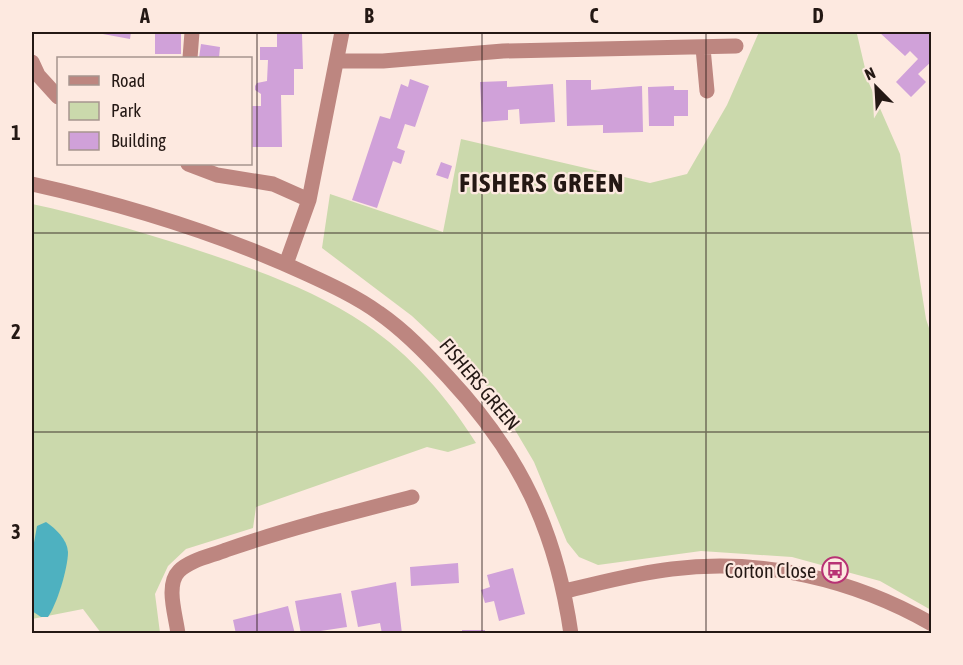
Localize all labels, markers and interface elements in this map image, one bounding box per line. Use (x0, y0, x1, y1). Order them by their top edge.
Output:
text: A (139, 4, 150, 27)
text: B (364, 4, 374, 27)
text: C (590, 4, 599, 27)
text: D (812, 4, 824, 27)
legend (57, 57, 252, 165)
north arrow (846, 57, 906, 117)
text: N (862, 63, 878, 83)
text: Road (111, 70, 145, 91)
text: Park (111, 100, 141, 121)
text: 1 (11, 121, 21, 144)
text: Building (111, 130, 166, 151)
district label: FISHERS GREEN (459, 168, 625, 198)
text: 2 (11, 320, 21, 343)
street label: FISHERS GREEN (435, 334, 525, 434)
text: 3 (11, 520, 21, 543)
bus stop icon: Corton Close (820, 555, 850, 585)
place label: Corton Close (725, 559, 816, 582)

